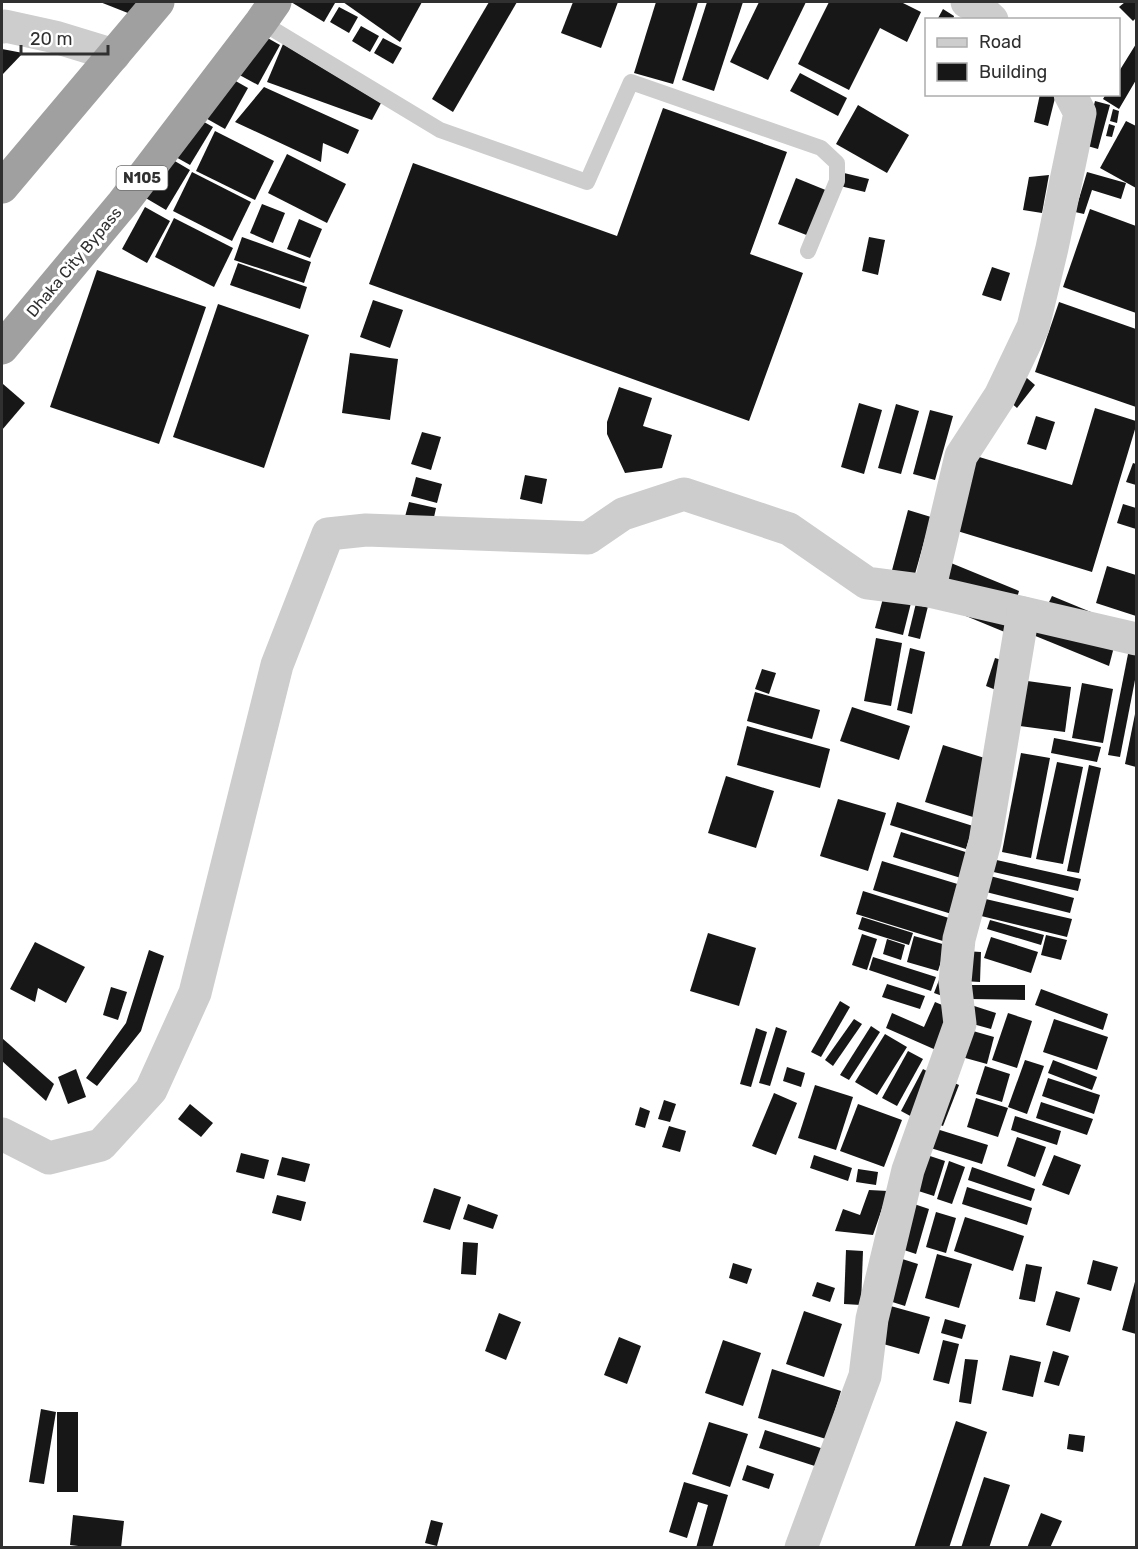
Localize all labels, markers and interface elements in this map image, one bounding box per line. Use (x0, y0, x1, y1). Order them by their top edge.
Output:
scale bar (21, 18, 108, 56)
legend (925, 18, 1120, 96)
text: 20 m (30, 28, 72, 50)
text: Road (979, 31, 1022, 53)
text: Building (979, 61, 1047, 83)
road number: N105 (116, 166, 168, 190)
street label: Dhaka City Bypass (22, 203, 126, 321)

